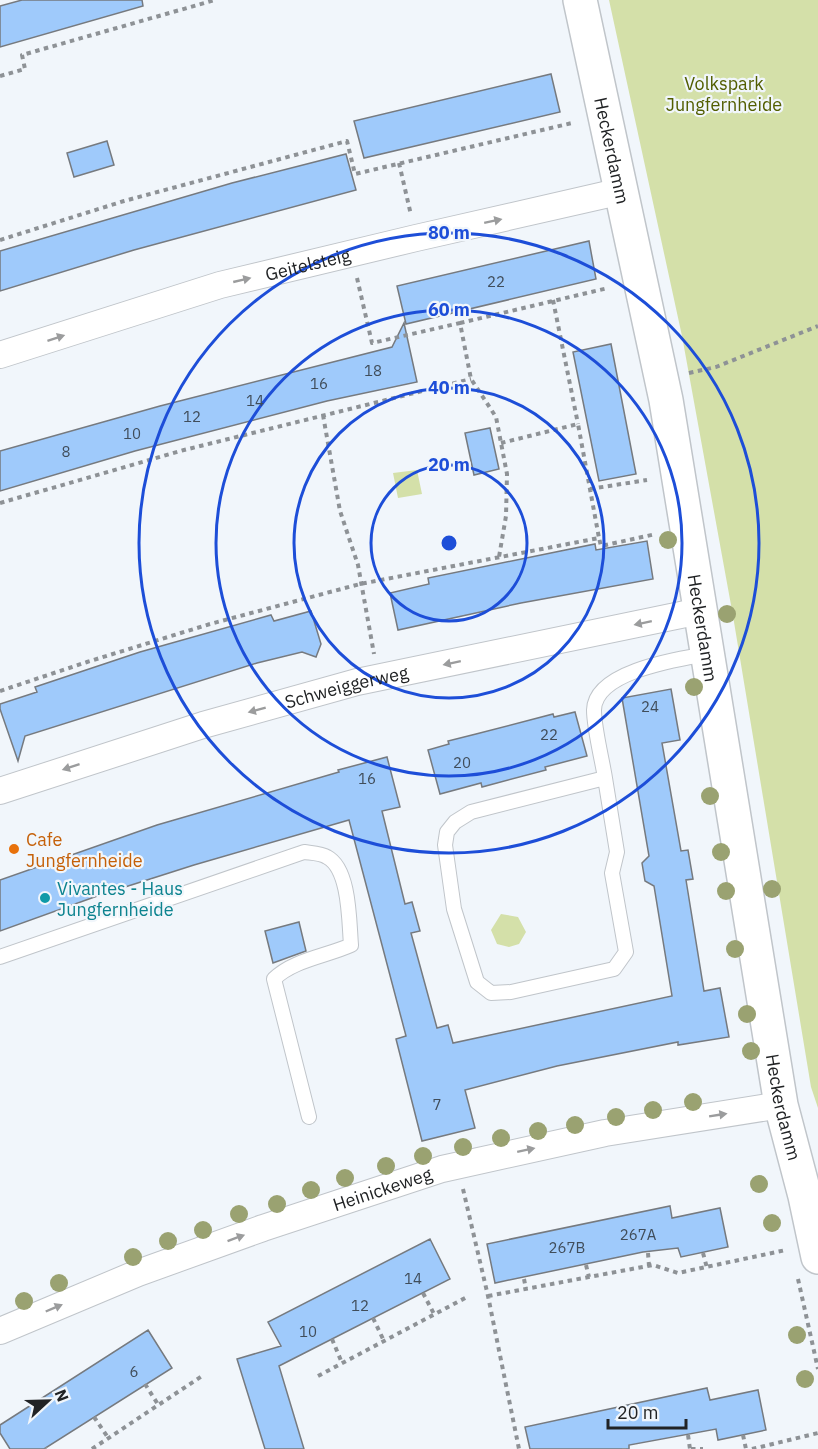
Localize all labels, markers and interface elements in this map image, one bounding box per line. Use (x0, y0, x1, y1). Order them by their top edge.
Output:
park label: Volkspark Jungfernheide (666, 72, 782, 116)
street label: Heckerdamm (590, 95, 635, 206)
one-way arrow (484, 216, 503, 225)
text: 80 m (428, 221, 470, 244)
street label: Geitelsteig (263, 243, 353, 285)
house number: 22 (487, 272, 505, 291)
one-way arrow (233, 275, 251, 285)
text: 60 m (428, 298, 470, 321)
one-way arrow (47, 332, 65, 342)
house number: 18 (364, 361, 382, 380)
house number: 16 (310, 374, 328, 393)
text: 40 m (428, 376, 470, 399)
house number: 14 (246, 391, 264, 410)
house number: 12 (183, 407, 201, 426)
house number: 10 (123, 424, 141, 443)
house number: 8 (61, 442, 71, 461)
text: 20 m (428, 453, 470, 476)
centre of rings (439, 533, 459, 553)
street label: Heckerdamm (683, 572, 723, 683)
one-way arrow (633, 619, 652, 628)
one-way arrow (443, 658, 461, 668)
street label: Schweiggerweg (282, 660, 411, 713)
house number: 24 (641, 697, 659, 716)
one-way arrow (248, 706, 266, 715)
house number: 22 (540, 725, 558, 744)
house number: 20 (453, 753, 471, 772)
one-way arrow (62, 763, 80, 772)
house number: 16 (358, 769, 376, 788)
place label: Cafe Jungfernheide (26, 828, 143, 872)
marker: Cafe Jungfernheide (7, 842, 21, 856)
place label: Vivantes - Haus Jungfernheide (57, 877, 183, 921)
marker: Vivantes - Haus Jungfernheide (38, 891, 52, 905)
street label: Heckerdamm (761, 1052, 807, 1163)
house number: 7 (432, 1095, 442, 1114)
one-way arrow (708, 1110, 727, 1119)
one-way arrow (517, 1145, 535, 1155)
street label: Heinickeweg (330, 1162, 435, 1216)
house number: 267A (620, 1225, 657, 1244)
one-way arrow (227, 1232, 245, 1242)
house number: 267B (549, 1238, 585, 1257)
house number: 14 (404, 1269, 422, 1288)
house number: 12 (351, 1296, 369, 1315)
one-way arrow (45, 1303, 63, 1312)
house number: 10 (299, 1322, 317, 1341)
house number: 6 (129, 1362, 139, 1381)
north arrow (18, 1371, 78, 1431)
text: N (50, 1386, 73, 1405)
scale bar (608, 1392, 686, 1430)
text: 20 m (617, 1401, 659, 1424)

